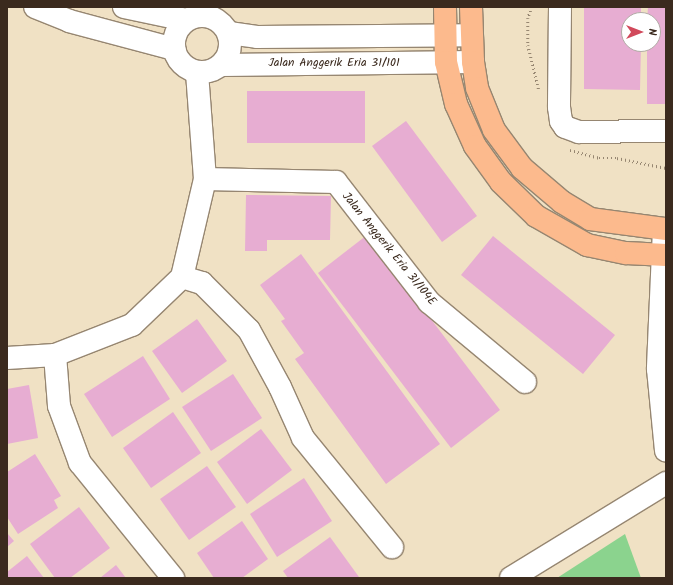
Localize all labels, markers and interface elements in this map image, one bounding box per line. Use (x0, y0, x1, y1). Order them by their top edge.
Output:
north arrow (621, 12, 661, 52)
text: N (643, 29, 661, 35)
street label: Jalan Anggerik Eria 31/101 (268, 56, 400, 70)
street label: Jalan Anggerik Eria 31/104E (339, 190, 439, 308)

